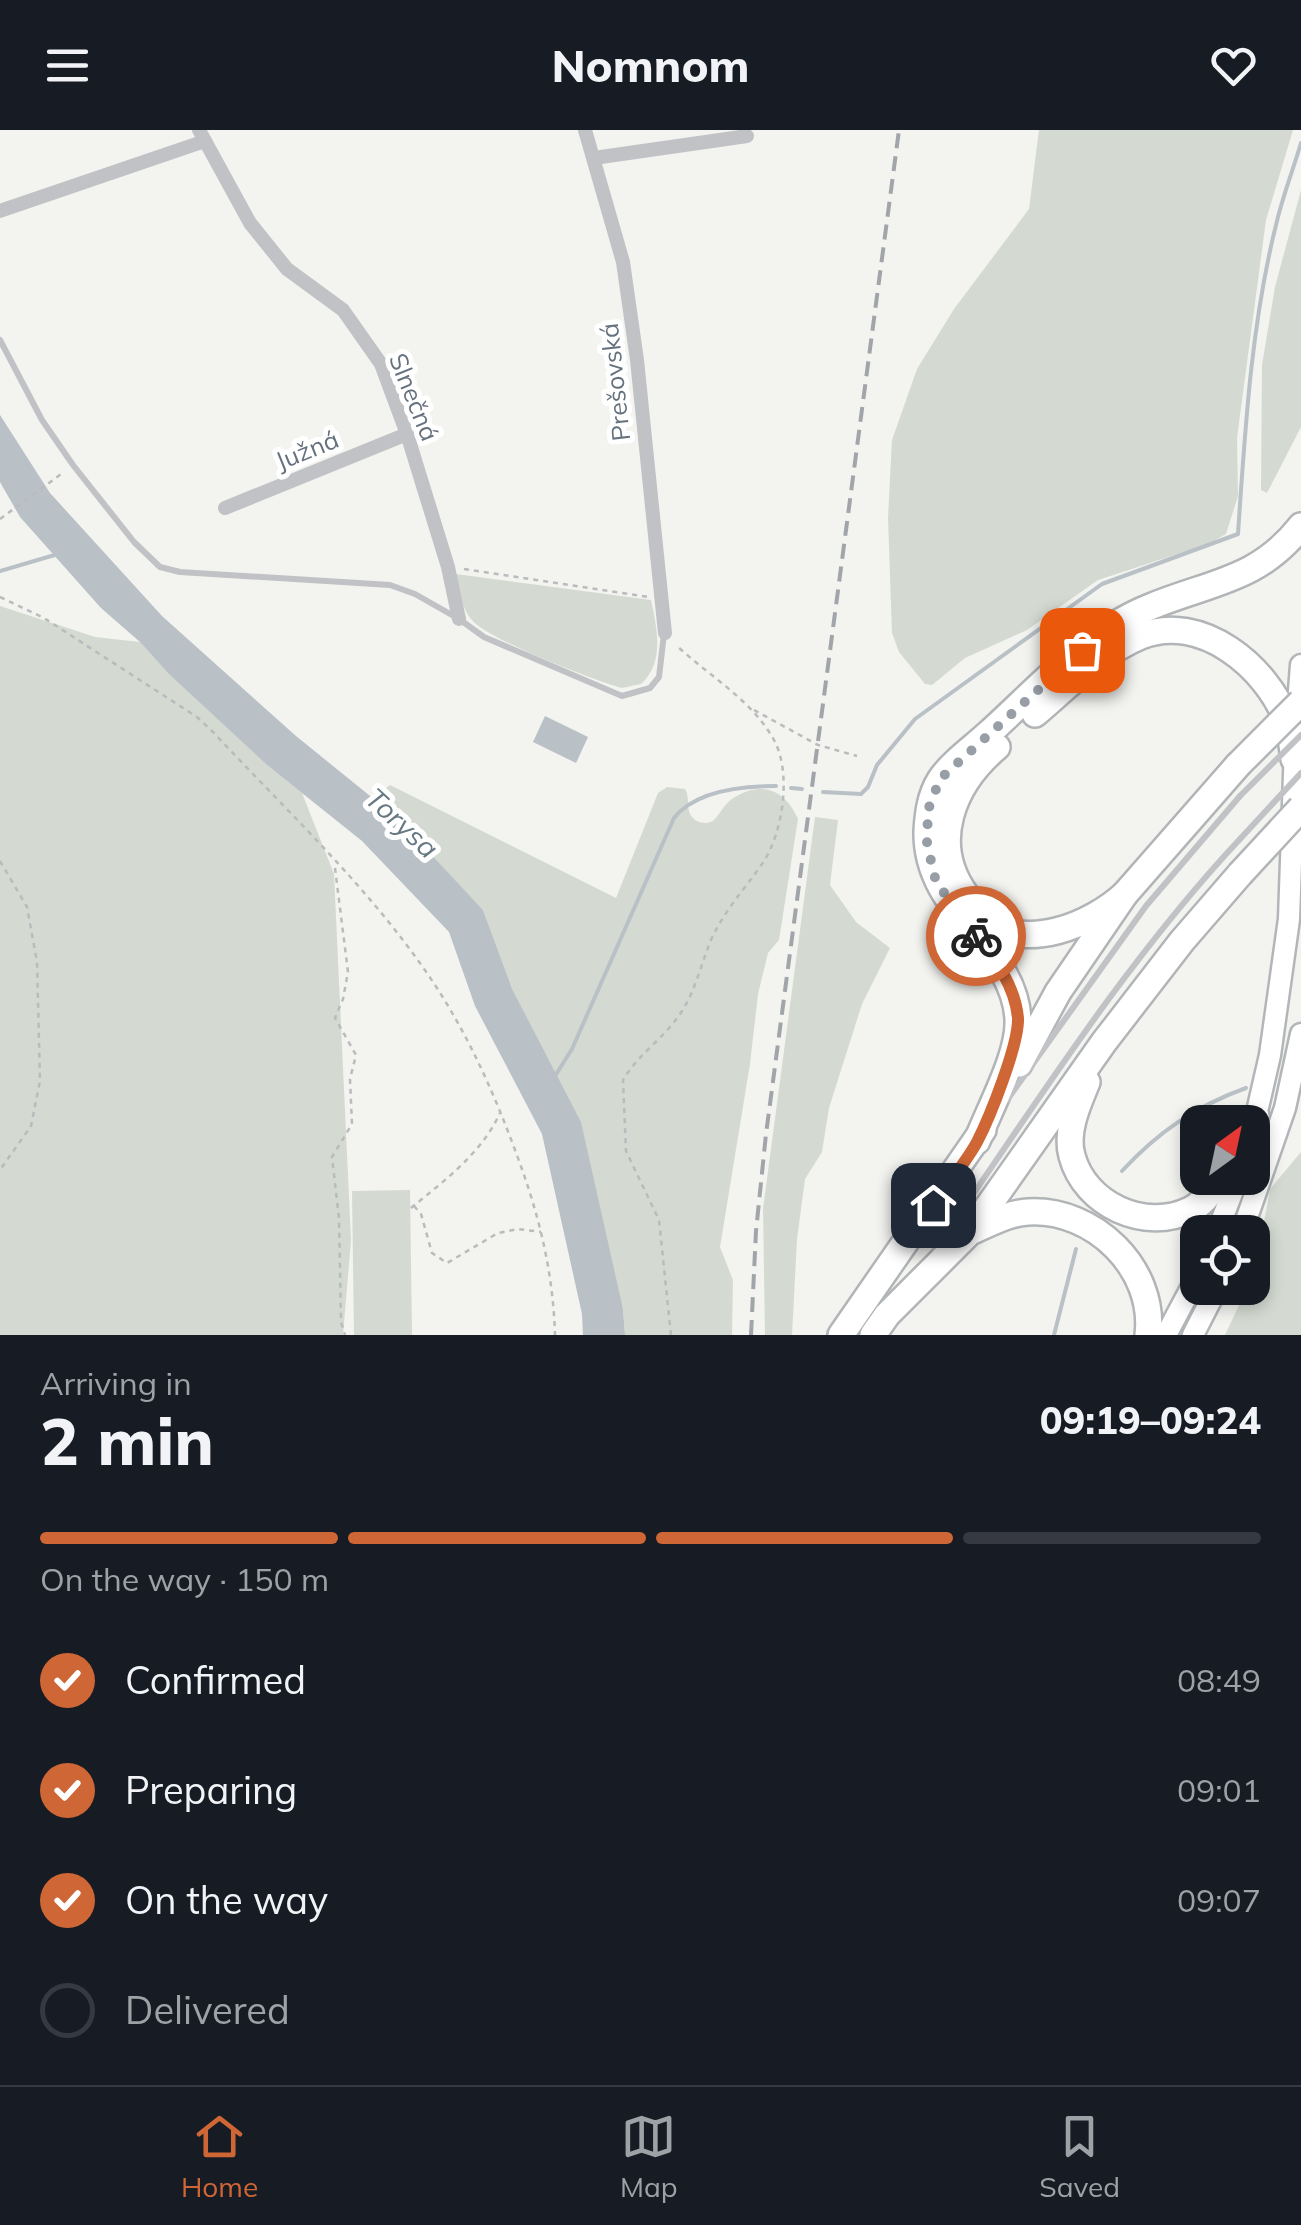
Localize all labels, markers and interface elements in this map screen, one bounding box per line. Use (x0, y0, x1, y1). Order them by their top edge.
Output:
text: Nomnom (551, 37, 750, 93)
icon: menu (40, 38, 95, 93)
icon: heart (1206, 38, 1261, 93)
street label: Prešovská (593, 322, 636, 443)
street label: Slnečná (383, 348, 446, 445)
street label: Južná (271, 423, 343, 476)
pin (1040, 608, 1125, 693)
icon: bag (1055, 623, 1110, 678)
water label: Torysa (359, 780, 446, 865)
courier (926, 886, 1026, 986)
icon: bike (949, 909, 1004, 964)
north arrow (1180, 1105, 1270, 1195)
map controls (1180, 1105, 1270, 1305)
pin (891, 1163, 976, 1248)
icon: home (906, 1178, 961, 1233)
button: locate (1180, 1215, 1270, 1305)
text: Arriving in (40, 1363, 192, 1403)
text: 09:19–09:24 (1040, 1396, 1261, 1444)
text: 2 min (40, 1400, 214, 1481)
text: On the way · 150 m (40, 1559, 329, 1599)
icon: check (40, 1653, 95, 1708)
text: Confirmed (125, 1656, 306, 1704)
text: 08:49 (1177, 1660, 1261, 1700)
icon: check (40, 1763, 95, 1818)
text: Preparing (125, 1766, 297, 1814)
text: 09:01 (1177, 1770, 1261, 1810)
icon: check (40, 1873, 95, 1928)
text: On the way (125, 1876, 328, 1924)
text: 09:07 (1177, 1880, 1261, 1920)
text: Delivered (125, 1986, 290, 2034)
tab: Home (181, 2109, 258, 2204)
tab: Map (620, 2109, 678, 2204)
tab: Saved (1039, 2109, 1120, 2204)

